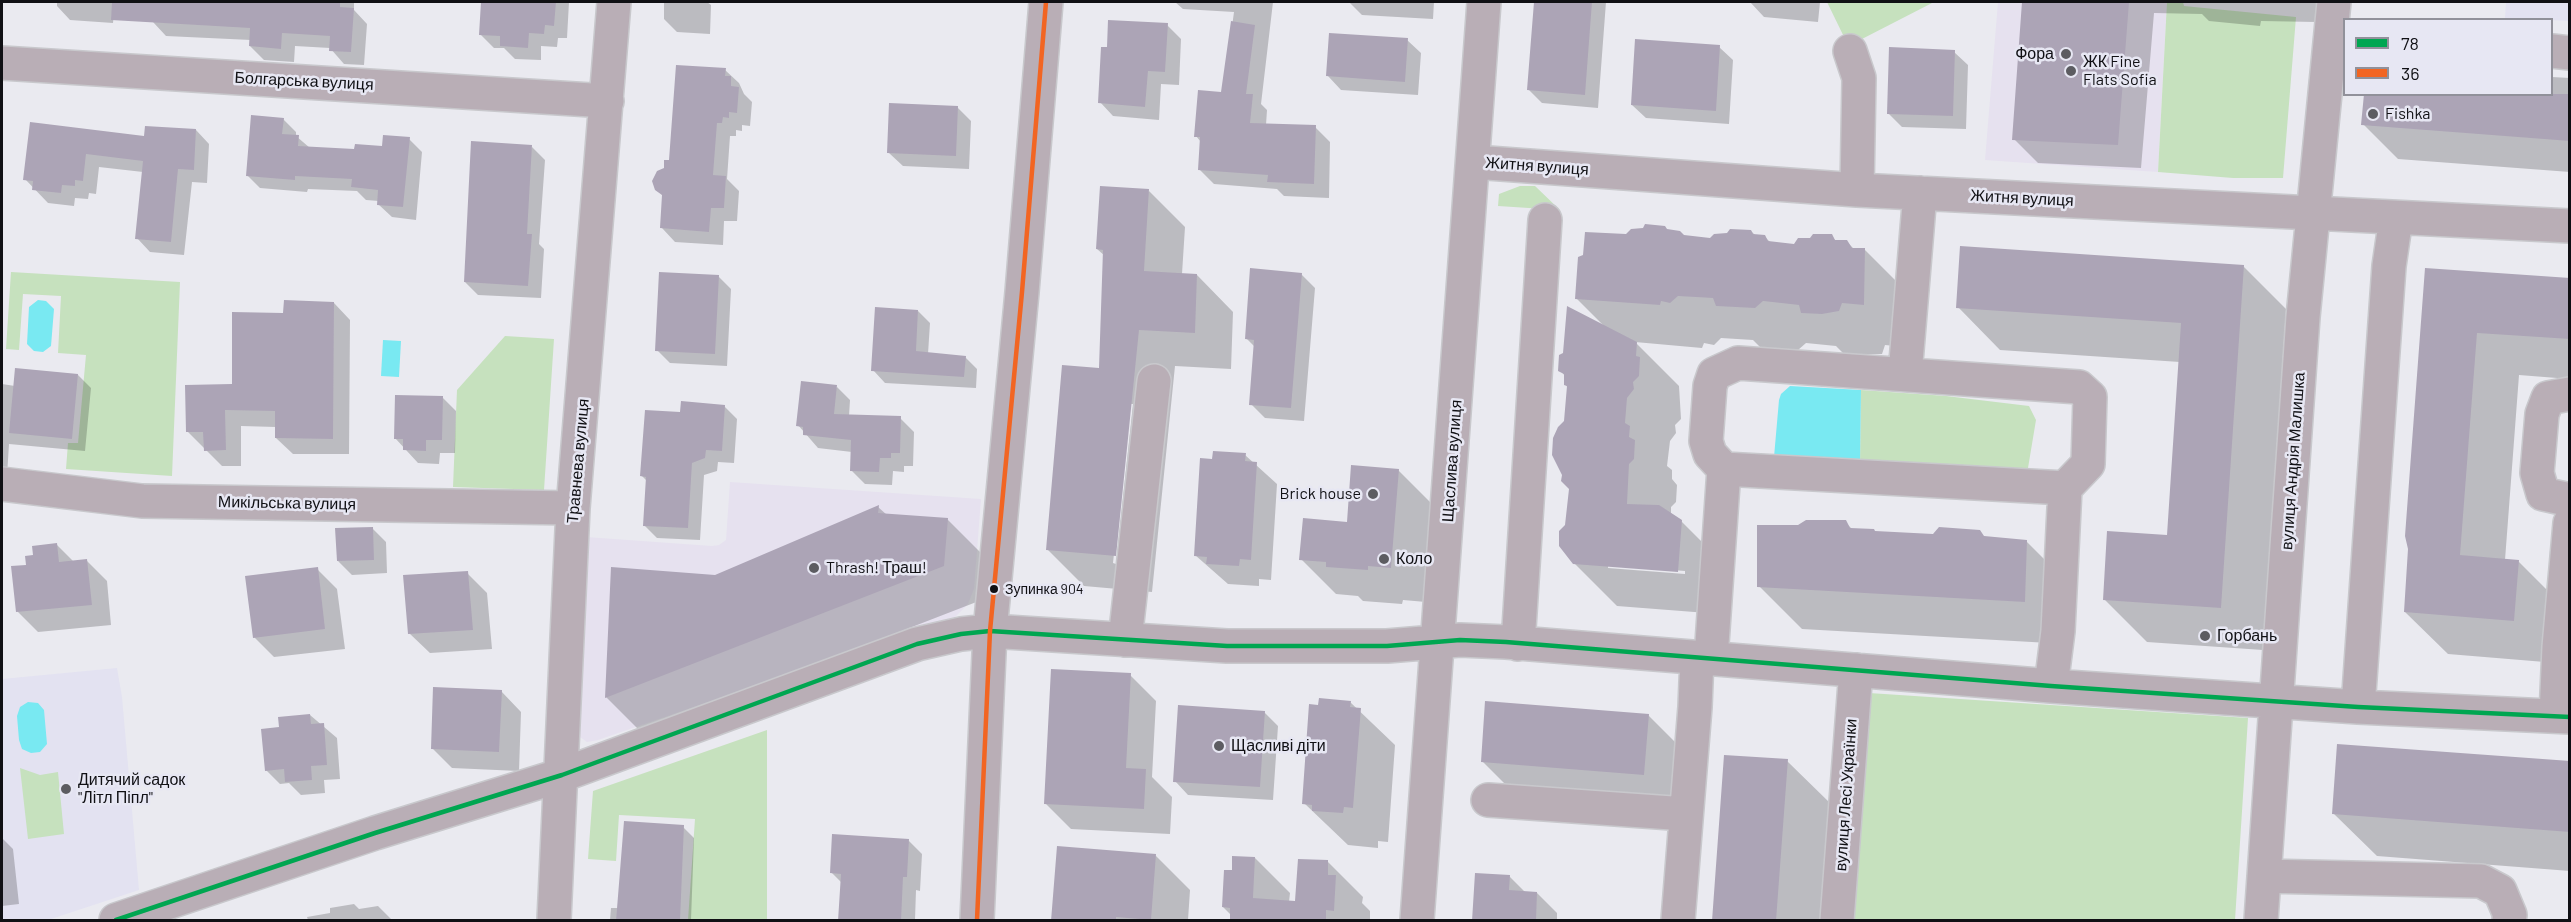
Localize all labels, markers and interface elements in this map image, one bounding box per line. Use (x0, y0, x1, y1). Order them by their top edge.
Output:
legend (2343, 18, 2553, 96)
text: 78 (2401, 32, 2419, 54)
place label: Фора (2015, 44, 2054, 64)
marker: Фора (2059, 47, 2073, 61)
place label: ЖК Fine Flats Sofia (2083, 52, 2157, 90)
text: 36 (2401, 62, 2420, 84)
marker: ЖК Fine Flats Sofia (2064, 64, 2078, 78)
street label: Болгарська вулиця (234, 68, 374, 94)
place label: Fishka (2385, 104, 2431, 124)
marker: Fishka (2366, 107, 2380, 121)
street label: Житня вулиця (1485, 153, 1589, 179)
street label: Житня вулиця (1970, 186, 2074, 210)
street label: вулиця Андрія Малишка (2277, 372, 2309, 550)
street label: Травнева вулиця (563, 398, 593, 524)
street label: Щаслива вулиця (1438, 399, 1466, 523)
place label: Brick house (1279, 484, 1361, 504)
marker: Brick house (1366, 487, 1380, 501)
street label: Микільська вулиця (218, 492, 356, 514)
place label: Коло (1396, 549, 1432, 569)
marker: Коло (1377, 552, 1391, 566)
place label: Thrash! Траш! (826, 558, 927, 578)
marker: Thrash! Траш! (807, 561, 821, 575)
place label: Зупинка 904 (1005, 581, 1084, 597)
marker: Зупинка 904 (988, 583, 1000, 595)
place label: Горбань (2217, 626, 2277, 646)
marker: Горбань (2198, 629, 2212, 643)
street label: вулиця Лесі Українки (1831, 718, 1861, 872)
place label: Щасливі діти (1231, 736, 1326, 756)
marker: Щасливі діти (1212, 739, 1226, 753)
place label: Дитячий садок "Літл Піпл" (78, 770, 185, 808)
marker: Дитячий садок "Літл Піпл" (59, 782, 73, 796)

